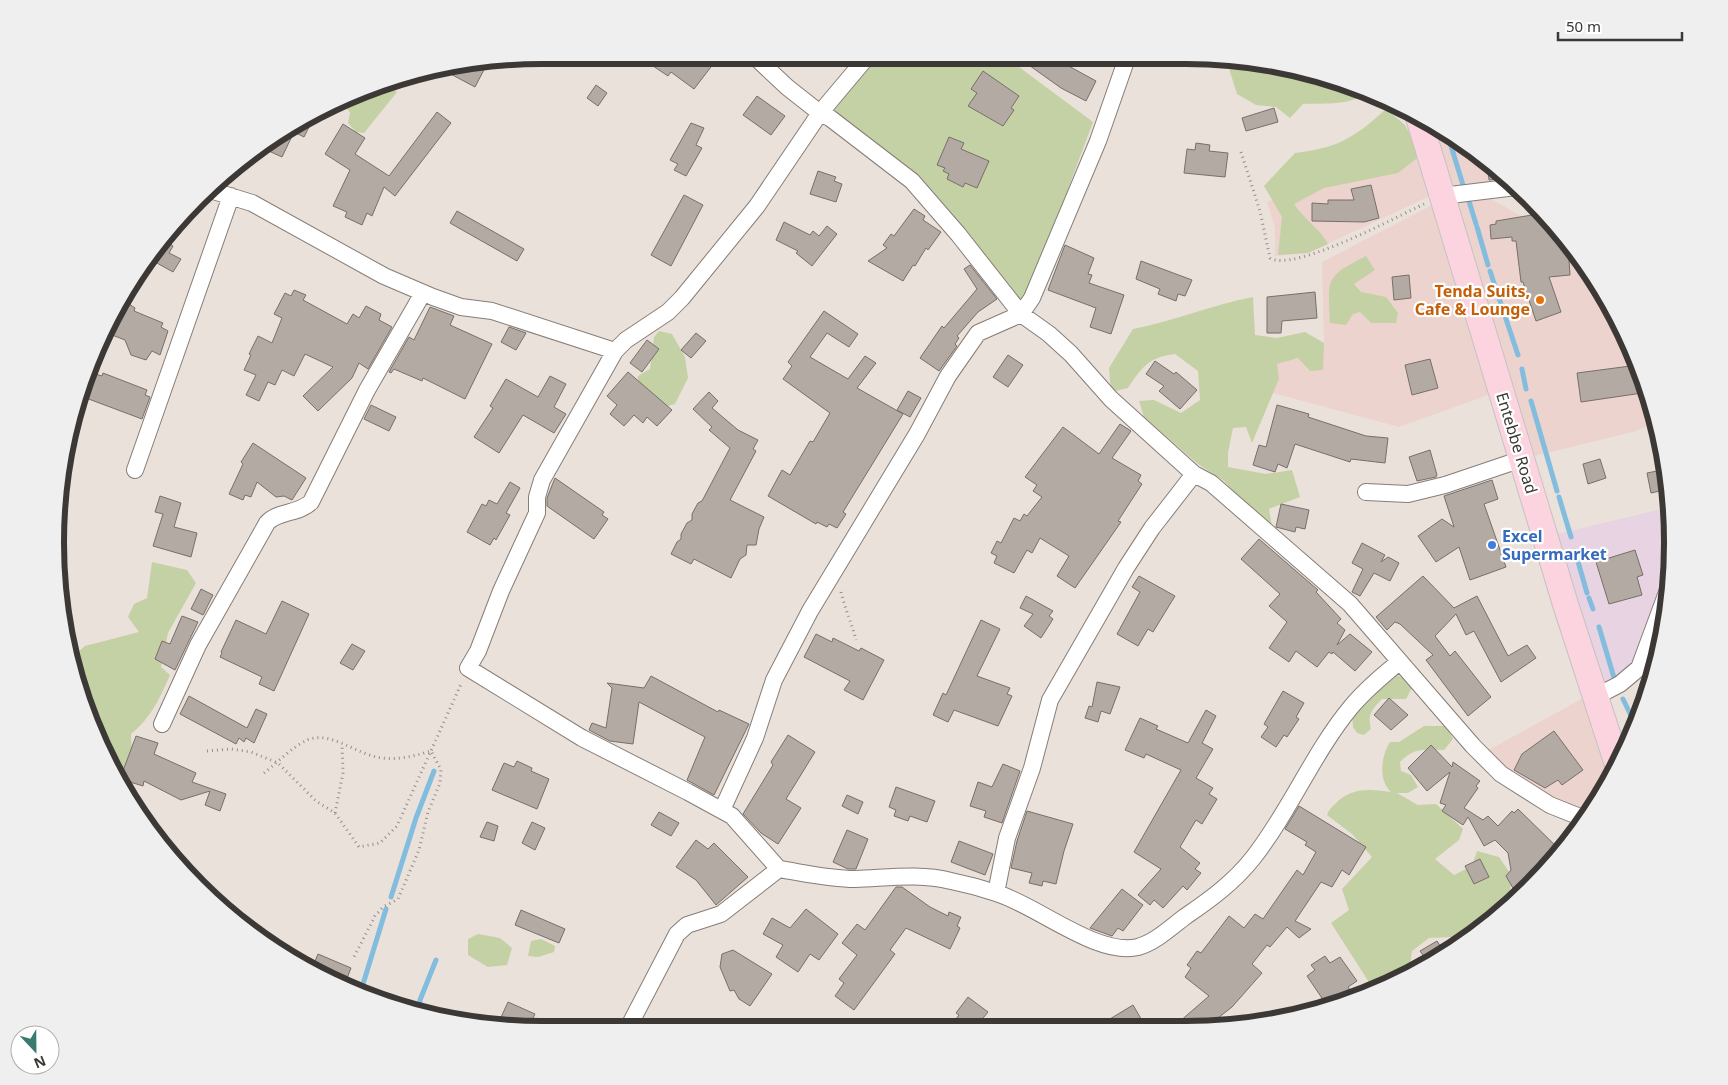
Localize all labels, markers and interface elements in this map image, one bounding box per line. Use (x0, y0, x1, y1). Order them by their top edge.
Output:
scale bar (1558, 10, 1682, 42)
text: 50 m (1566, 16, 1601, 36)
place label: Tenda Suits, Cafe & Lounge (1415, 280, 1530, 320)
marker: Tenda Suits, Cafe & Lounge (1534, 294, 1546, 306)
street label: Entebbe Road (1491, 390, 1543, 496)
place label: Excel Supermarket (1502, 525, 1607, 565)
marker: Excel Supermarket (1486, 539, 1498, 551)
north arrow (10, 1025, 60, 1075)
text: N (31, 1052, 49, 1073)

